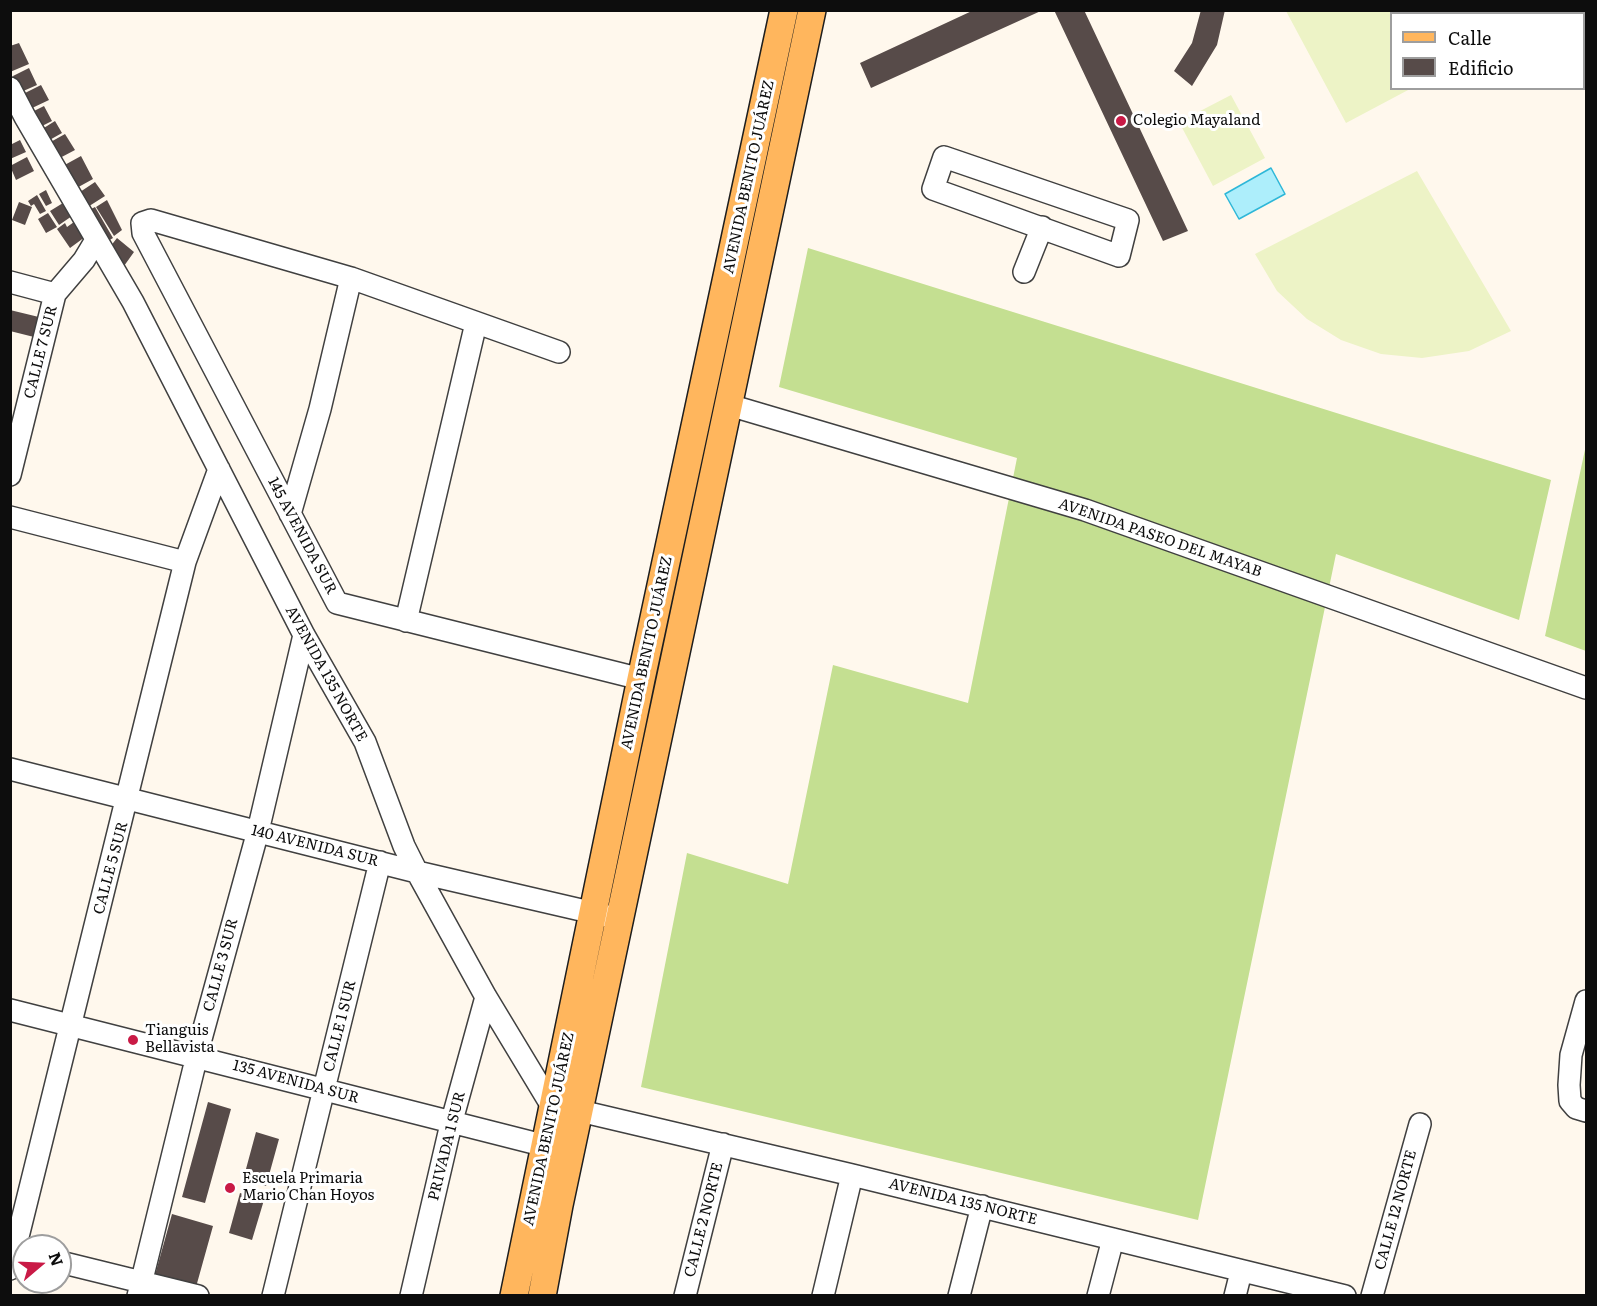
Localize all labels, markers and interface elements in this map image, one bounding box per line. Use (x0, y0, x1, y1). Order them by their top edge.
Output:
legend (1390, 12, 1585, 90)
text: Calle (1448, 24, 1491, 51)
text: Edificio (1448, 54, 1514, 81)
street label: AVENIDA BENITO JUÁREZ (720, 79, 778, 275)
place label: Colegio Mayaland (1133, 112, 1260, 130)
marker: Colegio Mayaland (1114, 114, 1128, 128)
street label: CALLE 7 SUR (21, 304, 61, 400)
street label: 145 AVENIDA SUR (264, 474, 340, 598)
street label: AVENIDA PASEO DEL MAYAB (1056, 495, 1264, 581)
street label: AVENIDA BENITO JUÁREZ (618, 555, 676, 751)
street label: AVENIDA 135 NORTE (281, 603, 371, 745)
street label: CALLE 5 SUR (90, 820, 132, 916)
street label: 140 AVENIDA SUR (249, 821, 381, 871)
street label: CALLE 3 SUR (200, 916, 242, 1014)
street label: CALLE 1 SUR (320, 978, 360, 1074)
place label: Tianguis Bellavista (145, 1022, 214, 1057)
street label: AVENIDA BENITO JUÁREZ (520, 1031, 578, 1227)
marker: Tianguis Bellavista (126, 1033, 140, 1047)
street label: 135 AVENIDA SUR (231, 1056, 361, 1108)
street label: PRIVADA 1 SUR (425, 1089, 469, 1203)
street label: CALLE 12 NORTE (1371, 1148, 1421, 1272)
street label: CALLE 2 NORTE (681, 1161, 727, 1279)
place label: Escuela Primaria Mario Chan Hoyos (242, 1170, 374, 1205)
street label: AVENIDA 135 NORTE (887, 1175, 1039, 1229)
marker: Escuela Primaria Mario Chan Hoyos (223, 1181, 237, 1195)
north arrow (12, 1234, 72, 1294)
text: N (44, 1249, 71, 1269)

